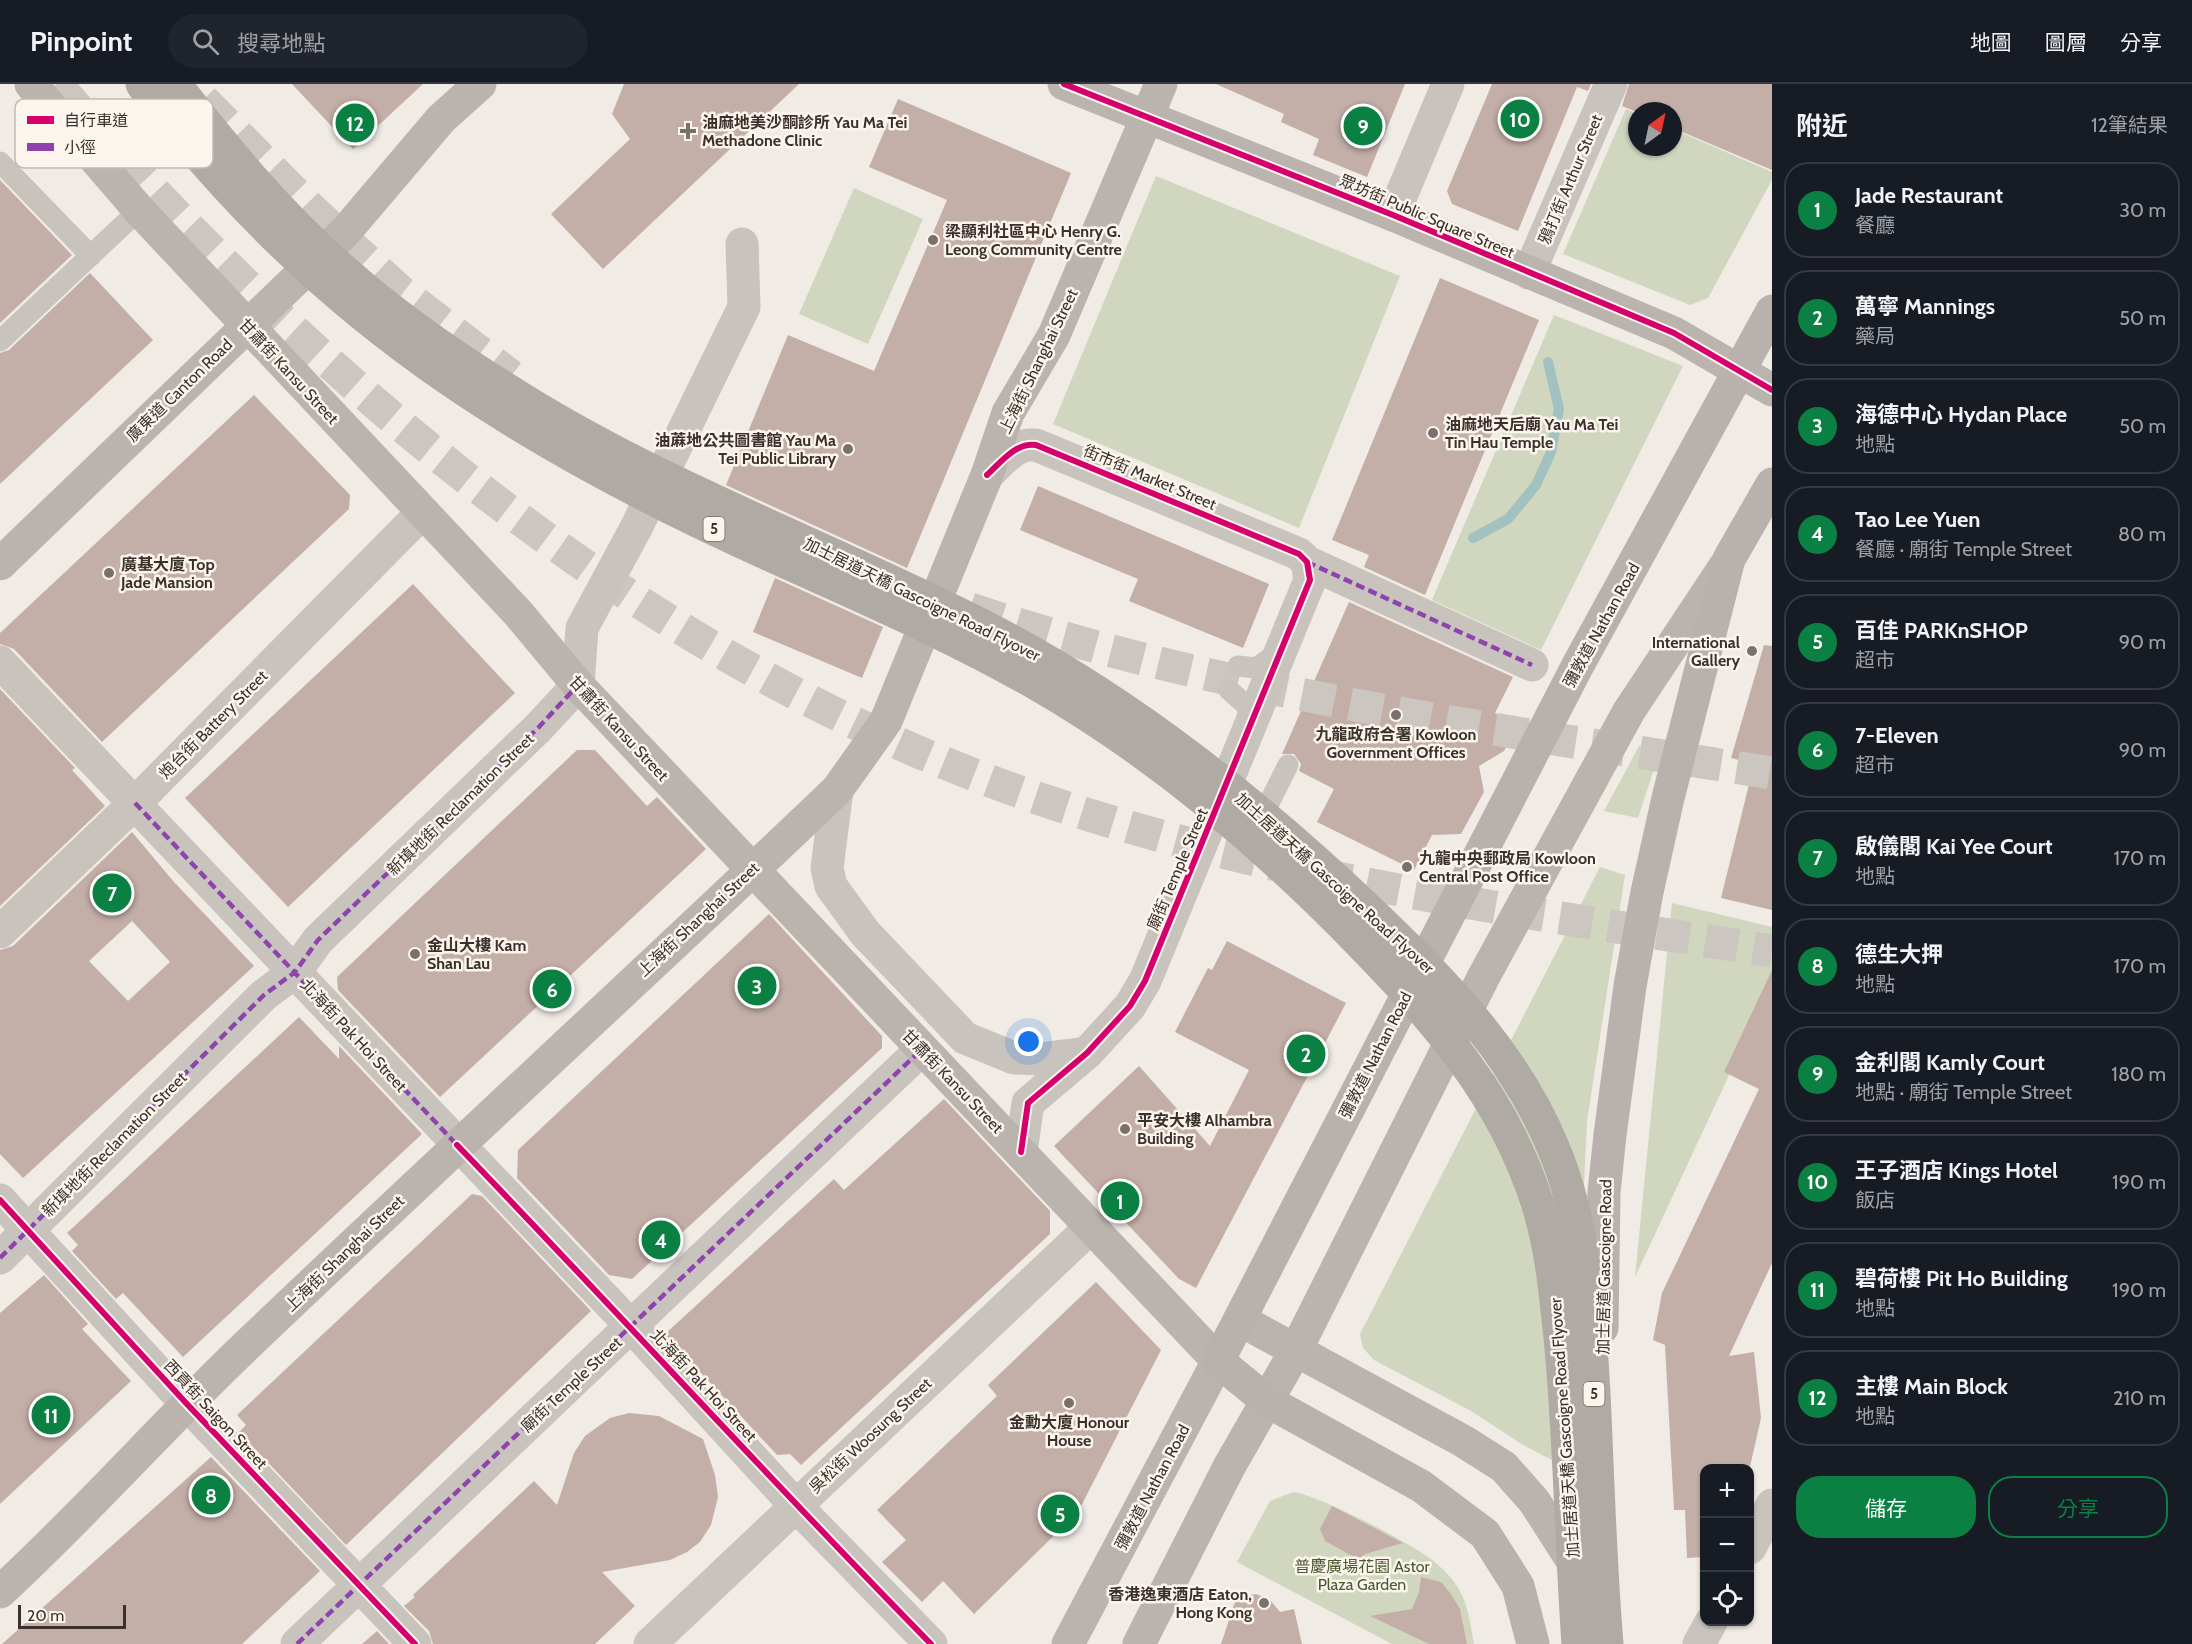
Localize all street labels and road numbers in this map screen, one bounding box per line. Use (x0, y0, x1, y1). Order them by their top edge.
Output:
street label: 鴉打街 Arthur Street (1535, 111, 1607, 247)
street label: 眾坊街 Public Square Street (1337, 171, 1518, 262)
street label: 上海街 Shanghai Street (995, 285, 1082, 437)
street label: 甘肅街 Kansu Street (235, 315, 343, 428)
street label: 廣東道 Canton Road (123, 335, 236, 446)
street label: 街市街 Market Street (1081, 441, 1220, 514)
road number: 5 (704, 517, 724, 541)
street label: 加士居道天橋 Gascoigne Road Flyover (801, 534, 1044, 666)
street label: 彌敦道 Nathan Road (1559, 560, 1643, 691)
street label: 炮台街 Battery Street (155, 666, 272, 782)
street label: 甘肅街 Kansu Street (565, 672, 673, 785)
street label: 新填地街 Reclamation Street (383, 729, 538, 879)
street label: 加士居道天橋 Gascoigne Road Flyover (1231, 789, 1439, 978)
street label: 廟街 Temple Street (1143, 805, 1212, 933)
street label: 上海街 Shanghai Street (634, 858, 763, 980)
street label: 北海街 Pak Hoi Street (297, 975, 411, 1096)
street label: 彌敦道 Nathan Road (1335, 989, 1416, 1122)
street label: 甘肅街 Kansu Street (898, 1025, 1007, 1138)
street label: 新填地街 Reclamation Street (38, 1068, 191, 1221)
street label: 加士居道 Gascoigne Road (1593, 1179, 1616, 1355)
street label: 上海街 Shanghai Street (281, 1191, 408, 1315)
street label: 加士居道天橋 Gascoigne Road Flyover (1546, 1296, 1583, 1559)
street label: 北海街 Pak Hoi Street (647, 1325, 761, 1446)
street label: 廟街 Temple Street (517, 1332, 626, 1436)
street label: 西貢街 Saigon Street (160, 1356, 272, 1473)
street label: 吳松街 Woosung Street (805, 1373, 936, 1497)
road number: 5 (1584, 1382, 1604, 1406)
street label: 彌敦道 Nathan Road (1111, 1421, 1194, 1553)

